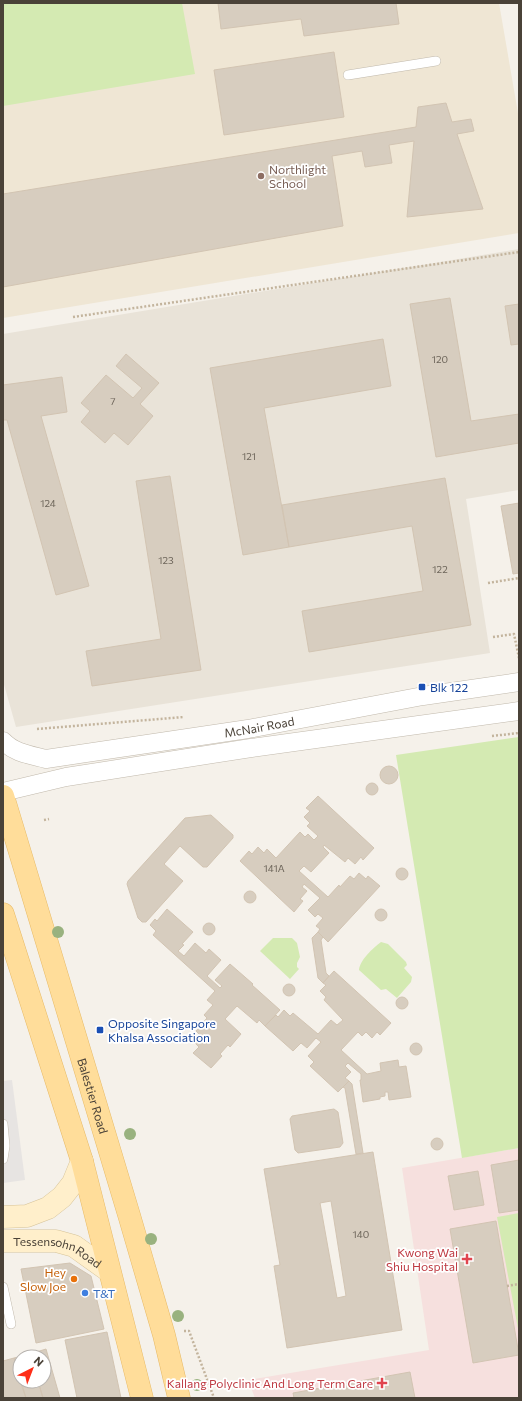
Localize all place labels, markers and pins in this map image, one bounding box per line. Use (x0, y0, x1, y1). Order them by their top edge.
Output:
place label: Northlight School (269, 162, 326, 190)
marker: Northlight School (256, 171, 266, 181)
place label: Blk 122 (430, 680, 468, 694)
marker: Blk 122 (417, 682, 427, 692)
place label: Opposite Singapore Khalsa Association (108, 1016, 216, 1044)
marker: Opposite Singapore Khalsa Association (95, 1025, 105, 1035)
place label: Kwong Wai Shiu Hospital (386, 1245, 458, 1273)
marker: Kwong Wai Shiu Hospital (461, 1253, 473, 1265)
place label: Hey Slow Joe (20, 1265, 66, 1294)
marker: Hey Slow Joe (69, 1274, 79, 1284)
place label: T&T (93, 1286, 116, 1300)
marker: T&T (80, 1288, 90, 1298)
place label: Kallang Polyclinic And Long Term Care (167, 1376, 373, 1390)
marker: Kallang Polyclinic And Long Term Care (376, 1377, 388, 1389)

